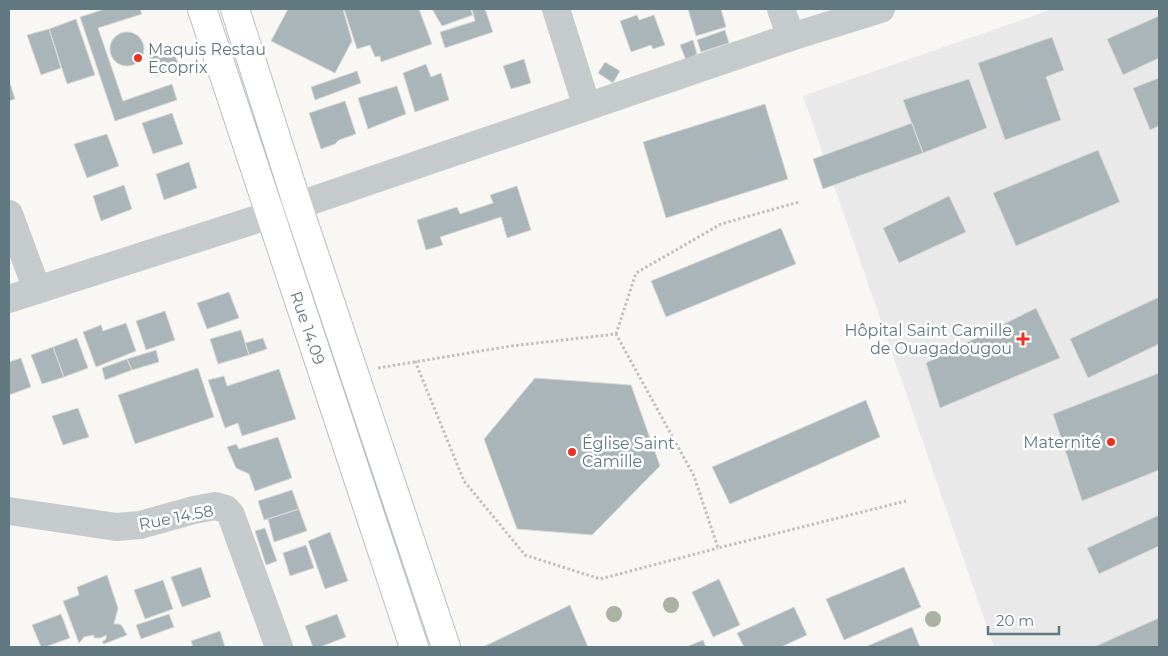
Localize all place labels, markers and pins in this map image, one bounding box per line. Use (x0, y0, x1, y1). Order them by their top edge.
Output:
place label: Maquis Restau Ecoprix (148, 40, 266, 77)
marker: Maquis Restau Ecoprix (132, 52, 144, 64)
place label: Hôpital Saint Camille de Ouagadougou (845, 321, 1012, 358)
marker: Hôpital Saint Camille de Ouagadougou (1016, 332, 1030, 346)
place label: Maternité (1023, 433, 1101, 452)
place label: Église Saint Camille (582, 434, 675, 471)
marker: Maternité (1105, 436, 1117, 448)
marker: Église Saint Camille (566, 446, 578, 458)

